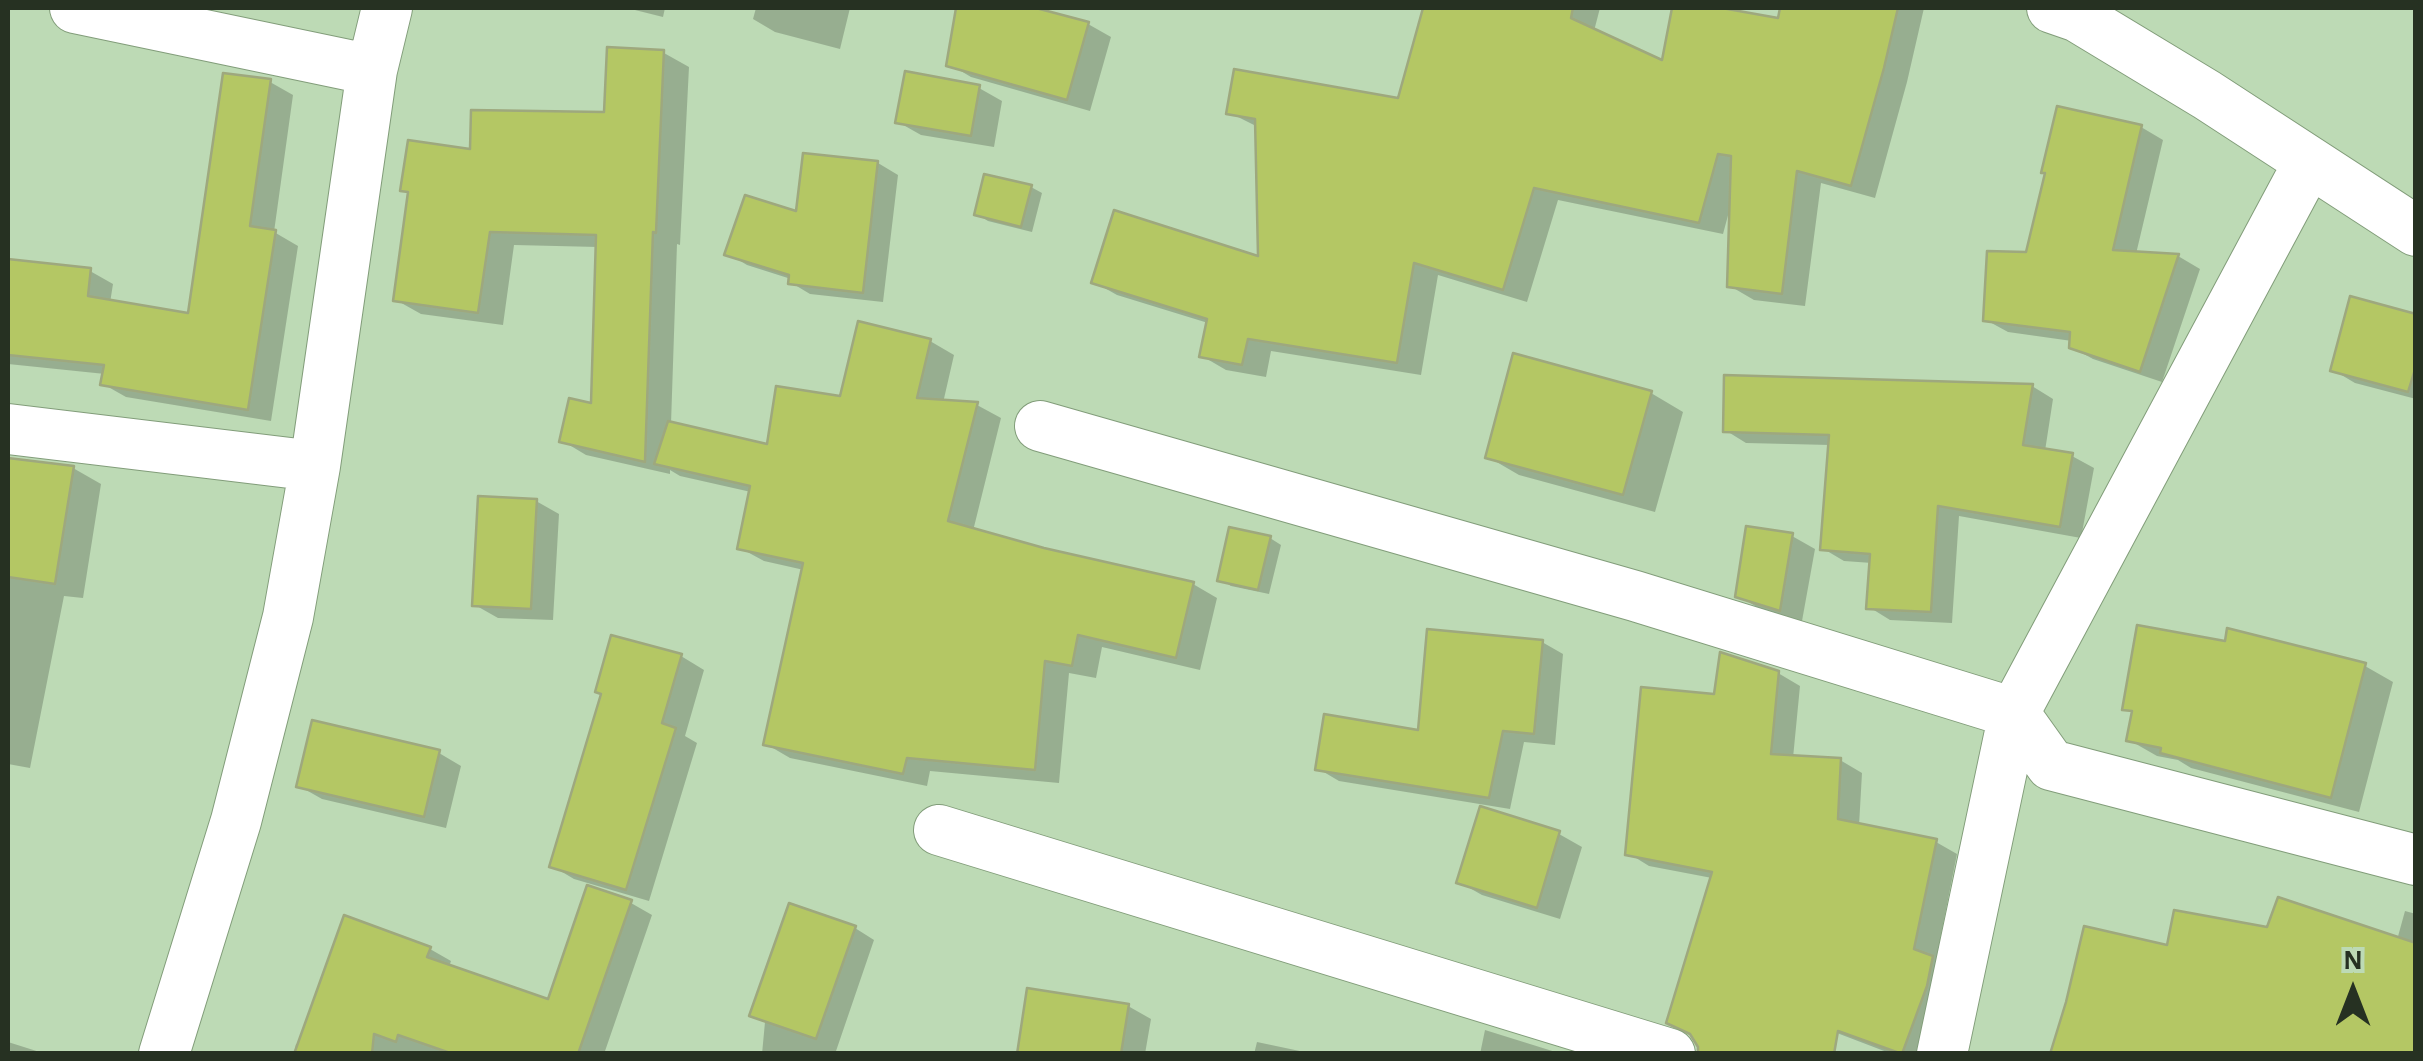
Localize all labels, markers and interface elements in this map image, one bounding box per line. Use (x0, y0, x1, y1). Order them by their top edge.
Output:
north arrow (2303, 941, 2403, 1041)
text: N (2343, 947, 2363, 975)

